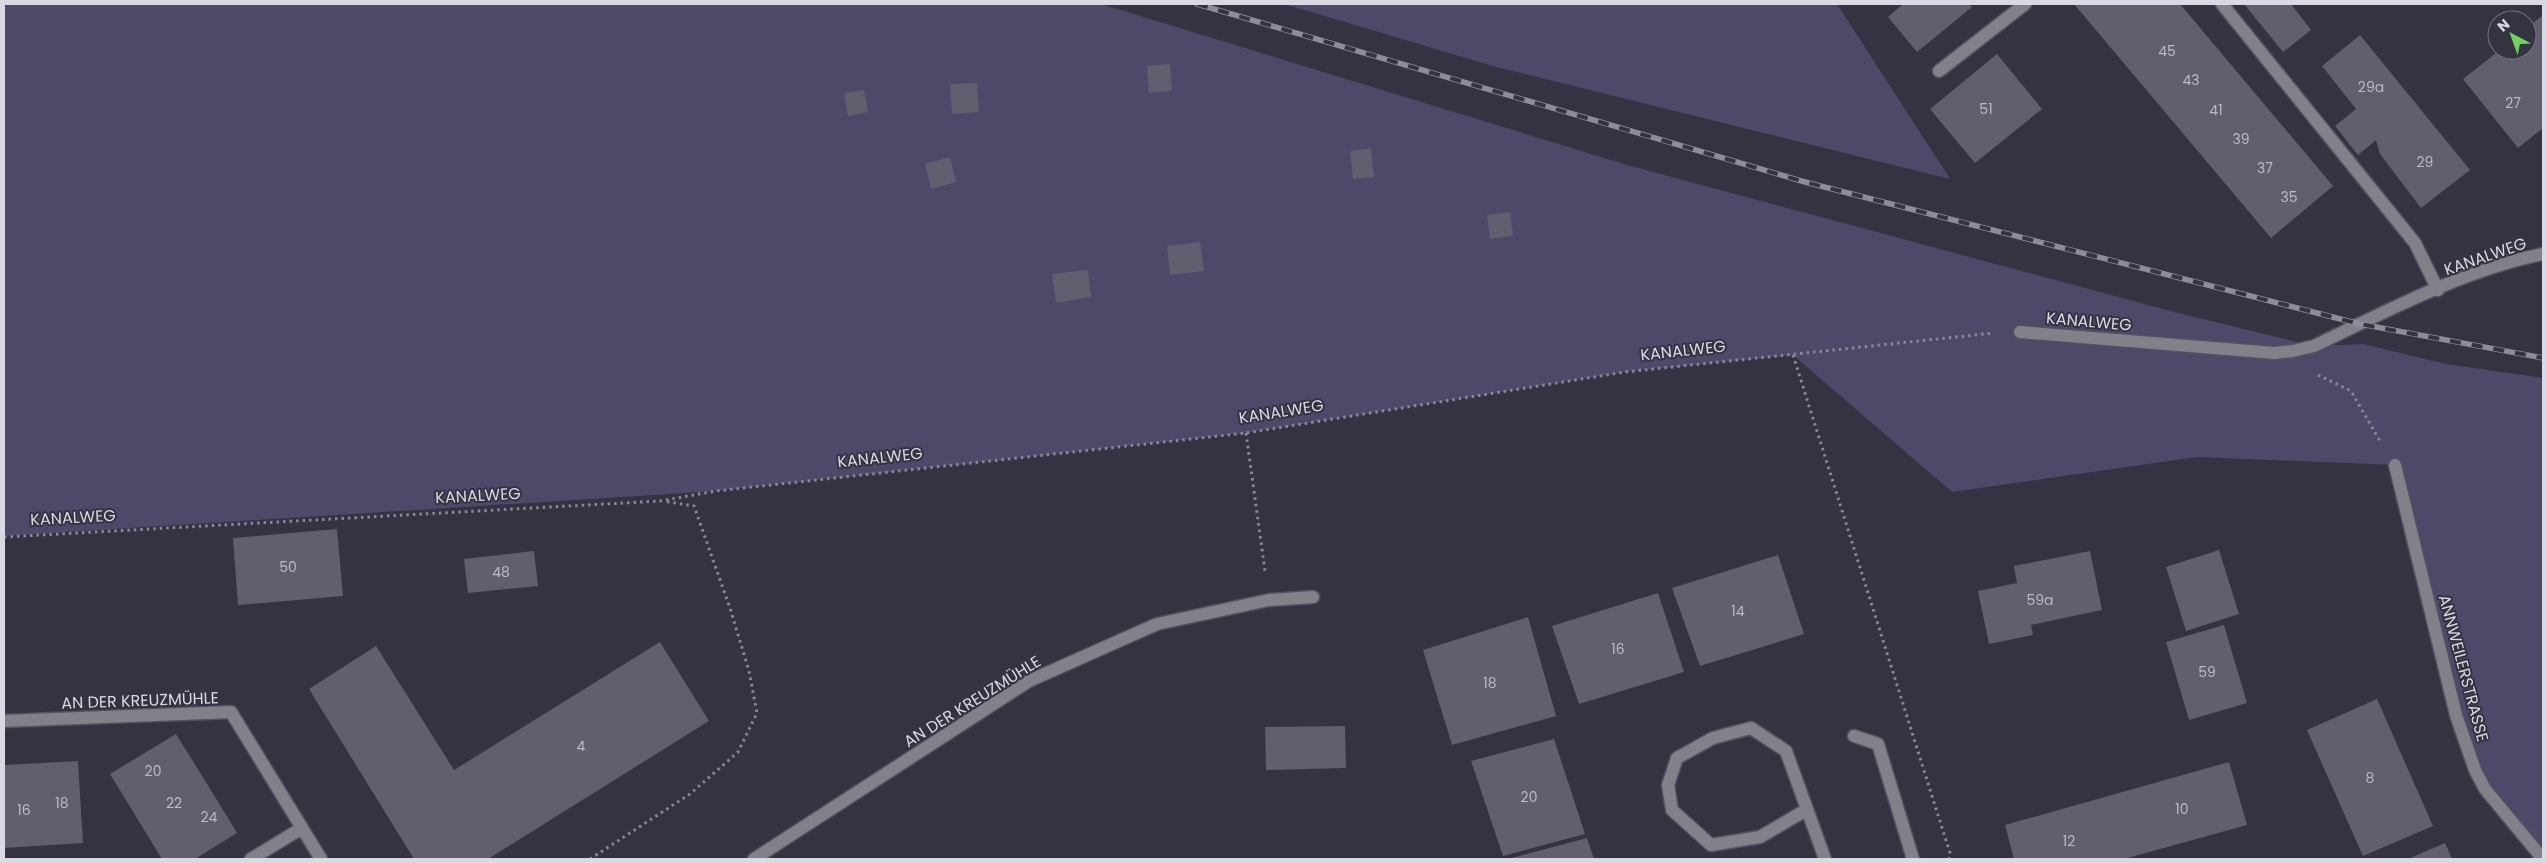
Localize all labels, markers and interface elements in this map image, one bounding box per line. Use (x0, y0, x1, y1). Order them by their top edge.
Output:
north arrow (2487, 10, 2537, 60)
text: N (2493, 14, 2514, 36)
house number: 45 (2158, 41, 2176, 61)
house number: 43 (2182, 70, 2200, 90)
house number: 29a (2358, 77, 2384, 97)
house number: 27 (2505, 93, 2521, 113)
house number: 51 (1979, 99, 1993, 119)
house number: 41 (2209, 100, 2223, 120)
house number: 39 (2232, 129, 2250, 149)
house number: 29 (2417, 152, 2433, 172)
house number: 37 (2257, 158, 2273, 178)
house number: 35 (2280, 187, 2298, 207)
street label: KANALWEG (2441, 232, 2529, 281)
street label: KANALWEG (2045, 306, 2133, 337)
street label: KANALWEG (1639, 335, 1727, 366)
street label: KANALWEG (1237, 393, 1325, 430)
street label: KANALWEG (836, 442, 924, 473)
street label: KANALWEG (435, 482, 521, 509)
street label: KANALWEG (30, 504, 116, 531)
house number: 50 (279, 557, 297, 577)
house number: 48 (492, 562, 510, 582)
house number: 59a (2026, 590, 2054, 610)
street label: ANNWEILERSTRASSE (2433, 592, 2494, 744)
house number: 14 (1731, 601, 1745, 621)
house number: 16 (1611, 639, 1625, 659)
street label: AN DER KREUZMÜHLE (899, 650, 1045, 753)
house number: 59 (2198, 662, 2216, 682)
house number: 18 (1483, 673, 1497, 693)
street label: AN DER KREUZMÜHLE (61, 686, 219, 715)
house number: 4 (577, 736, 586, 756)
house number: 20 (145, 761, 161, 781)
house number: 8 (2366, 768, 2375, 788)
house number: 20 (1521, 787, 1537, 807)
house number: 18 (55, 793, 69, 813)
house number: 22 (166, 793, 182, 813)
house number: 10 (2175, 799, 2189, 819)
house number: 16 (17, 800, 31, 820)
house number: 24 (201, 807, 218, 827)
house number: 12 (2063, 831, 2075, 851)

